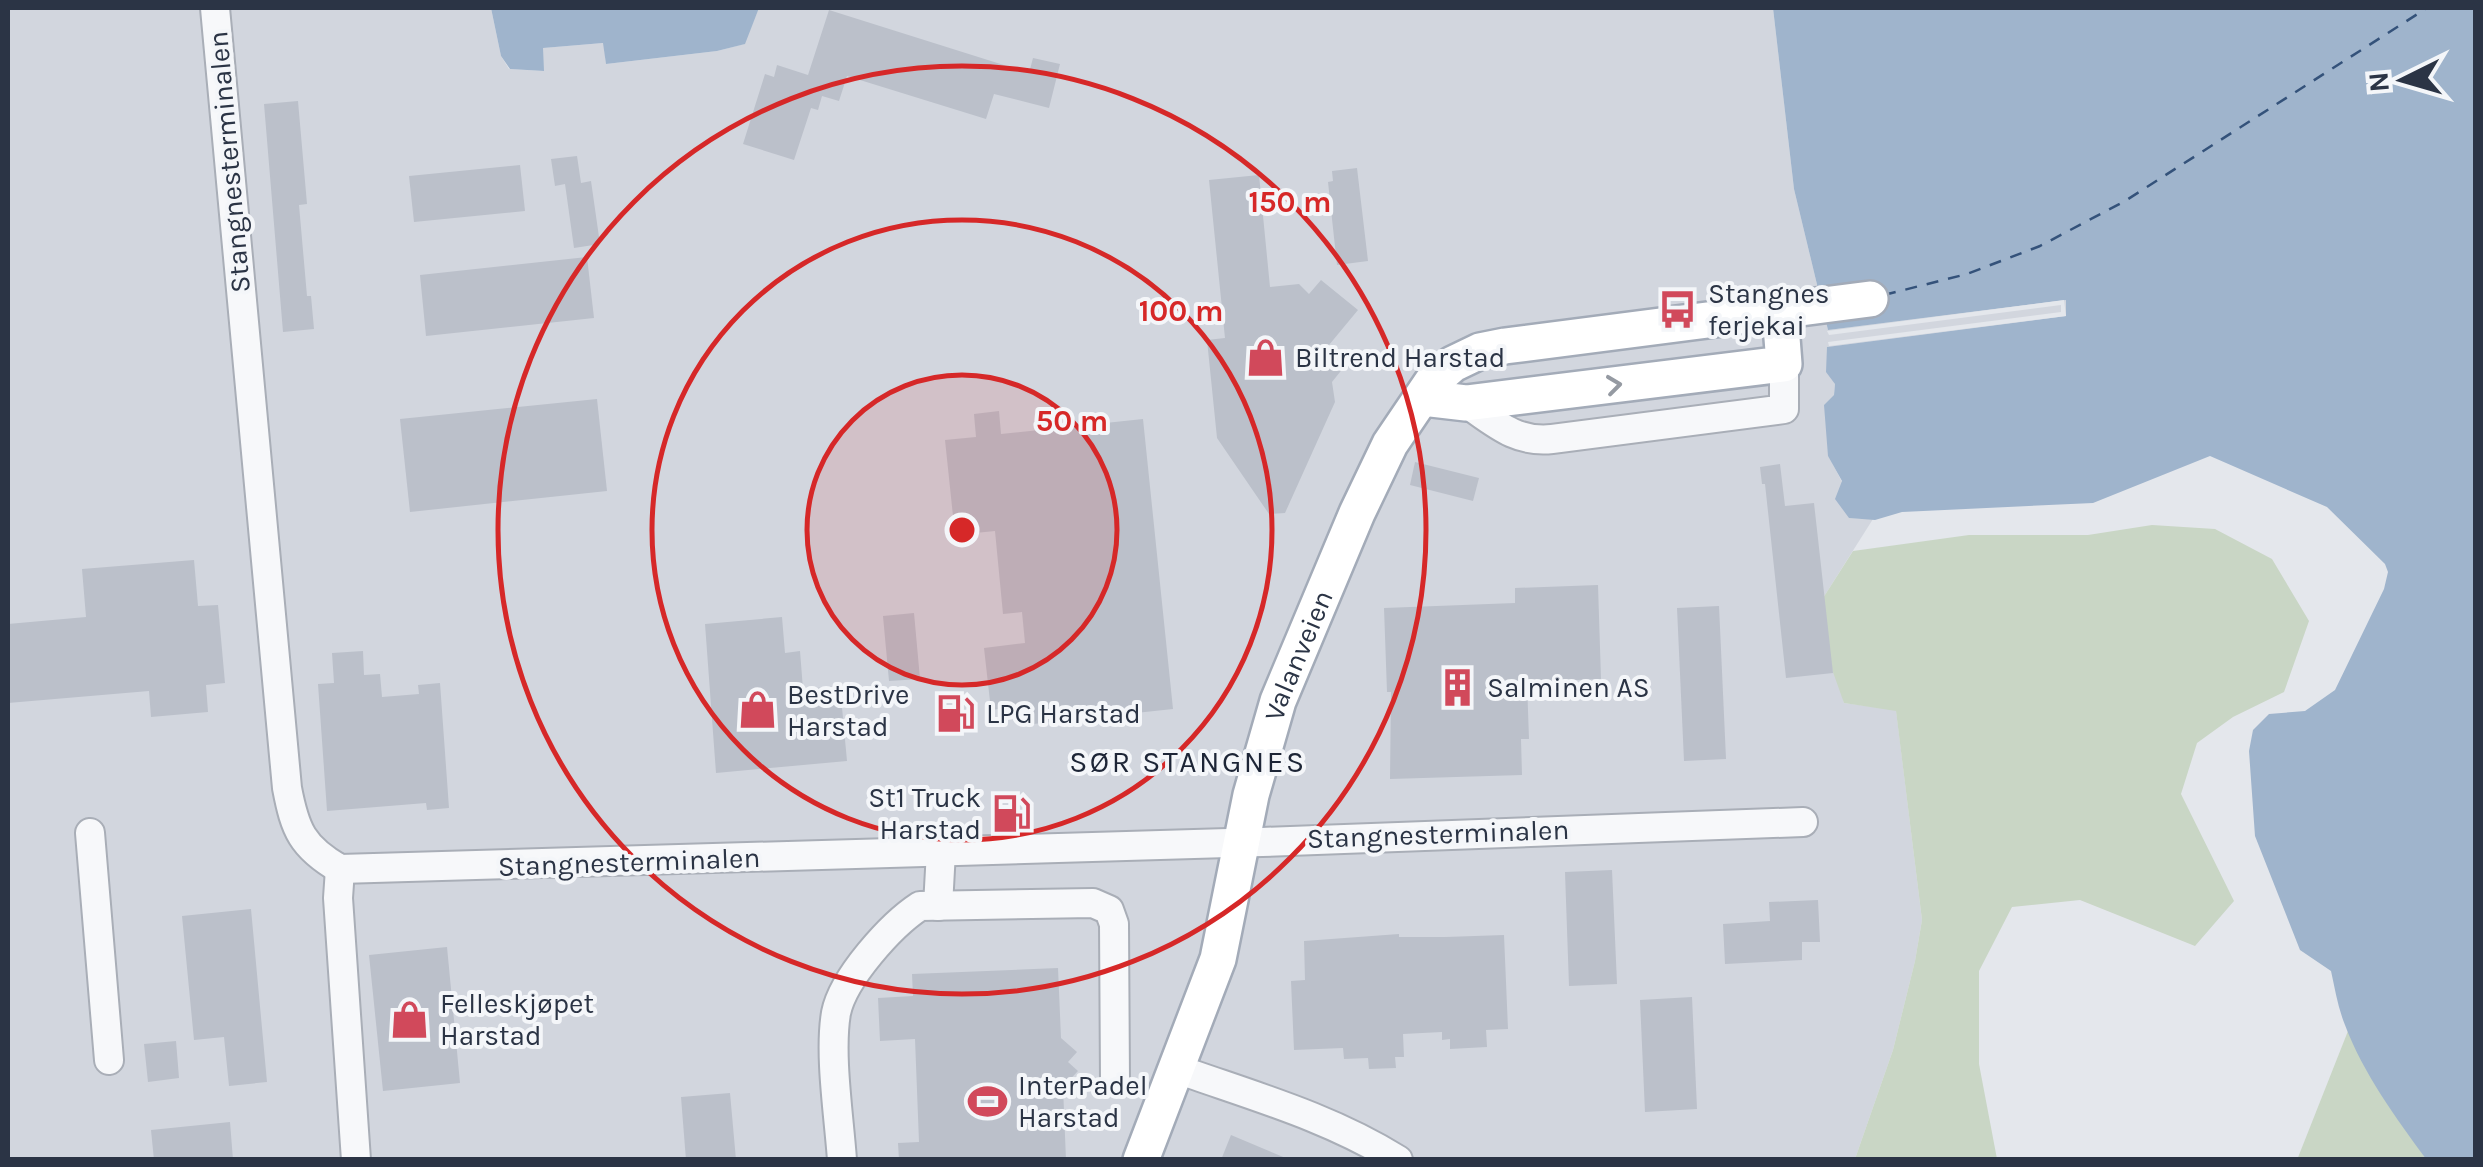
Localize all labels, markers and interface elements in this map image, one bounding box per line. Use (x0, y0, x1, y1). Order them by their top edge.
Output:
street label: Stangnesterminalen (201, 30, 257, 294)
north arrow (2353, 30, 2453, 130)
text: N (2361, 71, 2396, 94)
text: 150 m (1248, 184, 1332, 220)
place label: Stangnes ferjekai (1708, 277, 1830, 342)
bus stop icon: Stangnes ferjekai (1657, 288, 1699, 330)
text: 100 m (1139, 293, 1223, 329)
shop icon: Biltrend Harstad (1244, 336, 1286, 378)
place label: Biltrend Harstad (1295, 341, 1505, 374)
one-way arrow (1606, 376, 1623, 397)
text: 50 m (1036, 403, 1108, 439)
centre of rings (944, 512, 980, 548)
street label: Valanveien (1257, 585, 1339, 724)
building icon: Salminen AS (1436, 666, 1478, 708)
place label: Salminen AS (1487, 671, 1650, 704)
place label: BestDrive Harstad (787, 678, 909, 743)
shop icon: BestDrive Harstad (736, 689, 778, 731)
fuel station icon: LPG Harstad (935, 692, 977, 734)
place label: LPG Harstad (986, 697, 1141, 730)
district label: SØR STANGNES (1069, 744, 1307, 780)
place label: St1 Truck Harstad (868, 781, 981, 846)
fuel station icon: St1 Truck Harstad (990, 792, 1032, 834)
street label: Stangnesterminalen (1306, 813, 1570, 855)
street label: Stangnesterminalen (497, 841, 761, 883)
place label: Felleskjøpet Harstad (440, 987, 594, 1052)
shop icon: Felleskjøpet Harstad (389, 998, 431, 1040)
place label: InterPadel Harstad (1018, 1069, 1148, 1134)
sports icon: InterPadel Harstad (967, 1080, 1009, 1122)

